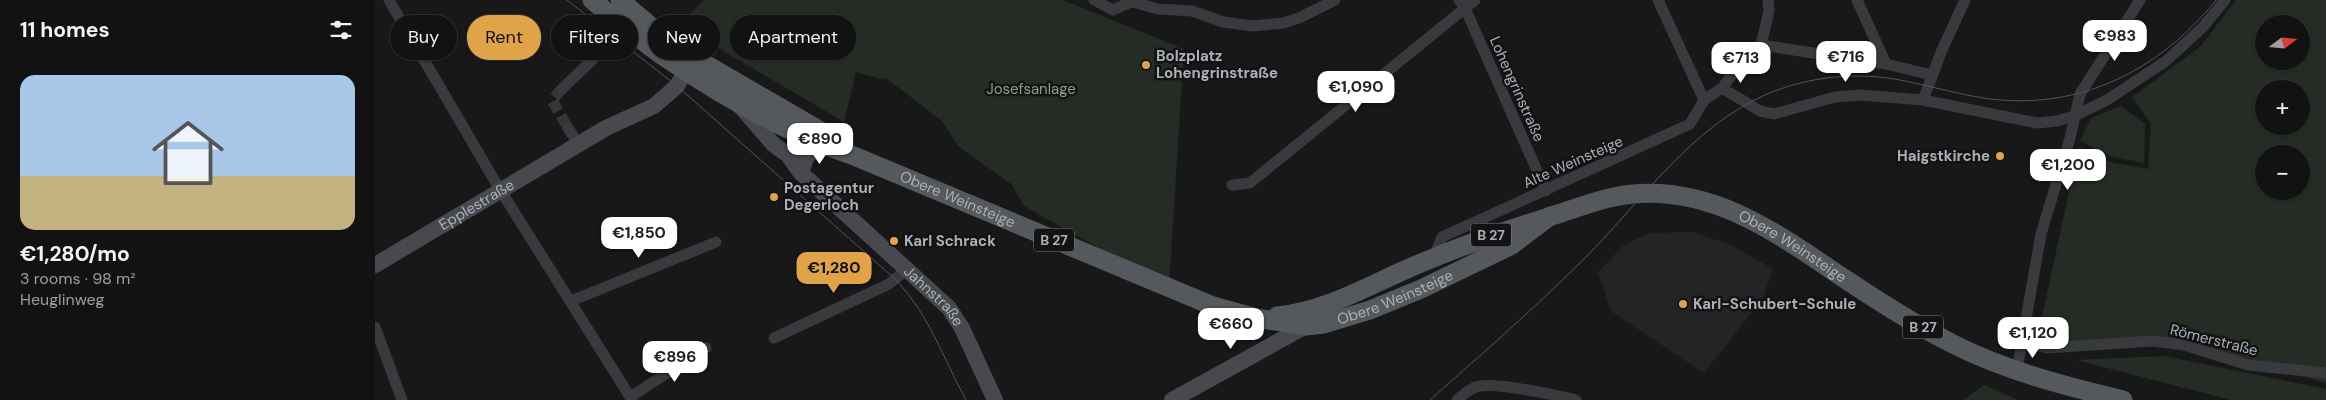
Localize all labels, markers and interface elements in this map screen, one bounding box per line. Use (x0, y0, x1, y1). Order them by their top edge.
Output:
chip: Buy (390, 15, 457, 60)
chip: Rent (467, 15, 541, 60)
chip: Filters (551, 15, 638, 60)
chip: New (648, 15, 720, 60)
chip: Apartment (730, 15, 856, 60)
north arrow (2255, 15, 2310, 70)
map controls (2255, 15, 2310, 200)
text: 11 homes (20, 16, 110, 44)
icon: filters (327, 16, 355, 44)
pin: €983 (2085, 20, 2145, 62)
text: €983 (2094, 25, 2136, 46)
street label: Lohengrinstraße (1485, 33, 1549, 145)
pin: €716 (1816, 41, 1876, 83)
pin: €713 (1711, 42, 1771, 84)
place label: Bolzplatz Lohengrinstraße (1156, 46, 1278, 83)
text: €716 (1827, 46, 1865, 67)
text: €713 (1722, 47, 1760, 68)
marker: Bolzplatz Lohengrinstraße (1140, 59, 1152, 71)
pin: €1,090 (1315, 70, 1397, 113)
text: €1,090 (1328, 76, 1384, 97)
park label: Josefsanlage (986, 79, 1076, 99)
button: + (2255, 80, 2310, 135)
icon: home (143, 108, 233, 198)
pin: €890 (790, 122, 850, 165)
text: €890 (798, 128, 842, 149)
street label: Alte Weinsteige (1520, 131, 1626, 193)
button: − (2255, 145, 2310, 200)
place label: Haigstkirche (1897, 146, 1990, 166)
pin: €1,200 (2027, 148, 2109, 191)
marker: Haigstkirche (1994, 150, 2006, 162)
text: €1,200 (2041, 154, 2095, 175)
street label: Obere Weinsteige (897, 166, 1018, 232)
street label: Epplestraße (435, 175, 518, 235)
place label: Postagentur Degerloch (784, 178, 874, 215)
marker: Postagentur Degerloch (768, 191, 780, 203)
street label: Obere Weinsteige (1735, 205, 1850, 287)
pin: €1,850 (598, 216, 680, 259)
text: €1,850 (612, 222, 666, 243)
road number: B 27 (1471, 224, 1511, 246)
road number: B 27 (1034, 228, 1074, 252)
place label: Karl Schrack (904, 231, 996, 251)
marker: Karl Schrack (888, 235, 900, 247)
text: €1,280/mo (20, 240, 130, 268)
pin: €1,280 (793, 252, 875, 294)
text: €1,280 (808, 257, 860, 278)
street label: Jahnstraße (899, 261, 968, 330)
street label: Obere Weinsteige (1335, 265, 1456, 329)
text: 3 rooms · 98 m² (20, 268, 136, 289)
text: Heuglinweg (20, 289, 105, 310)
place label: Karl-Schubert-Schule (1693, 294, 1856, 314)
marker: Karl-Schubert-Schule (1677, 298, 1689, 310)
pin: €660 (1201, 308, 1261, 350)
text: €660 (1209, 313, 1253, 334)
road number: B 27 (1903, 316, 1943, 338)
pin: €1,120 (1992, 316, 2074, 359)
street label: Römerstraße (2168, 319, 2260, 361)
text: €1,120 (2009, 322, 2057, 343)
pin: €896 (645, 340, 705, 383)
text: €896 (654, 346, 696, 367)

